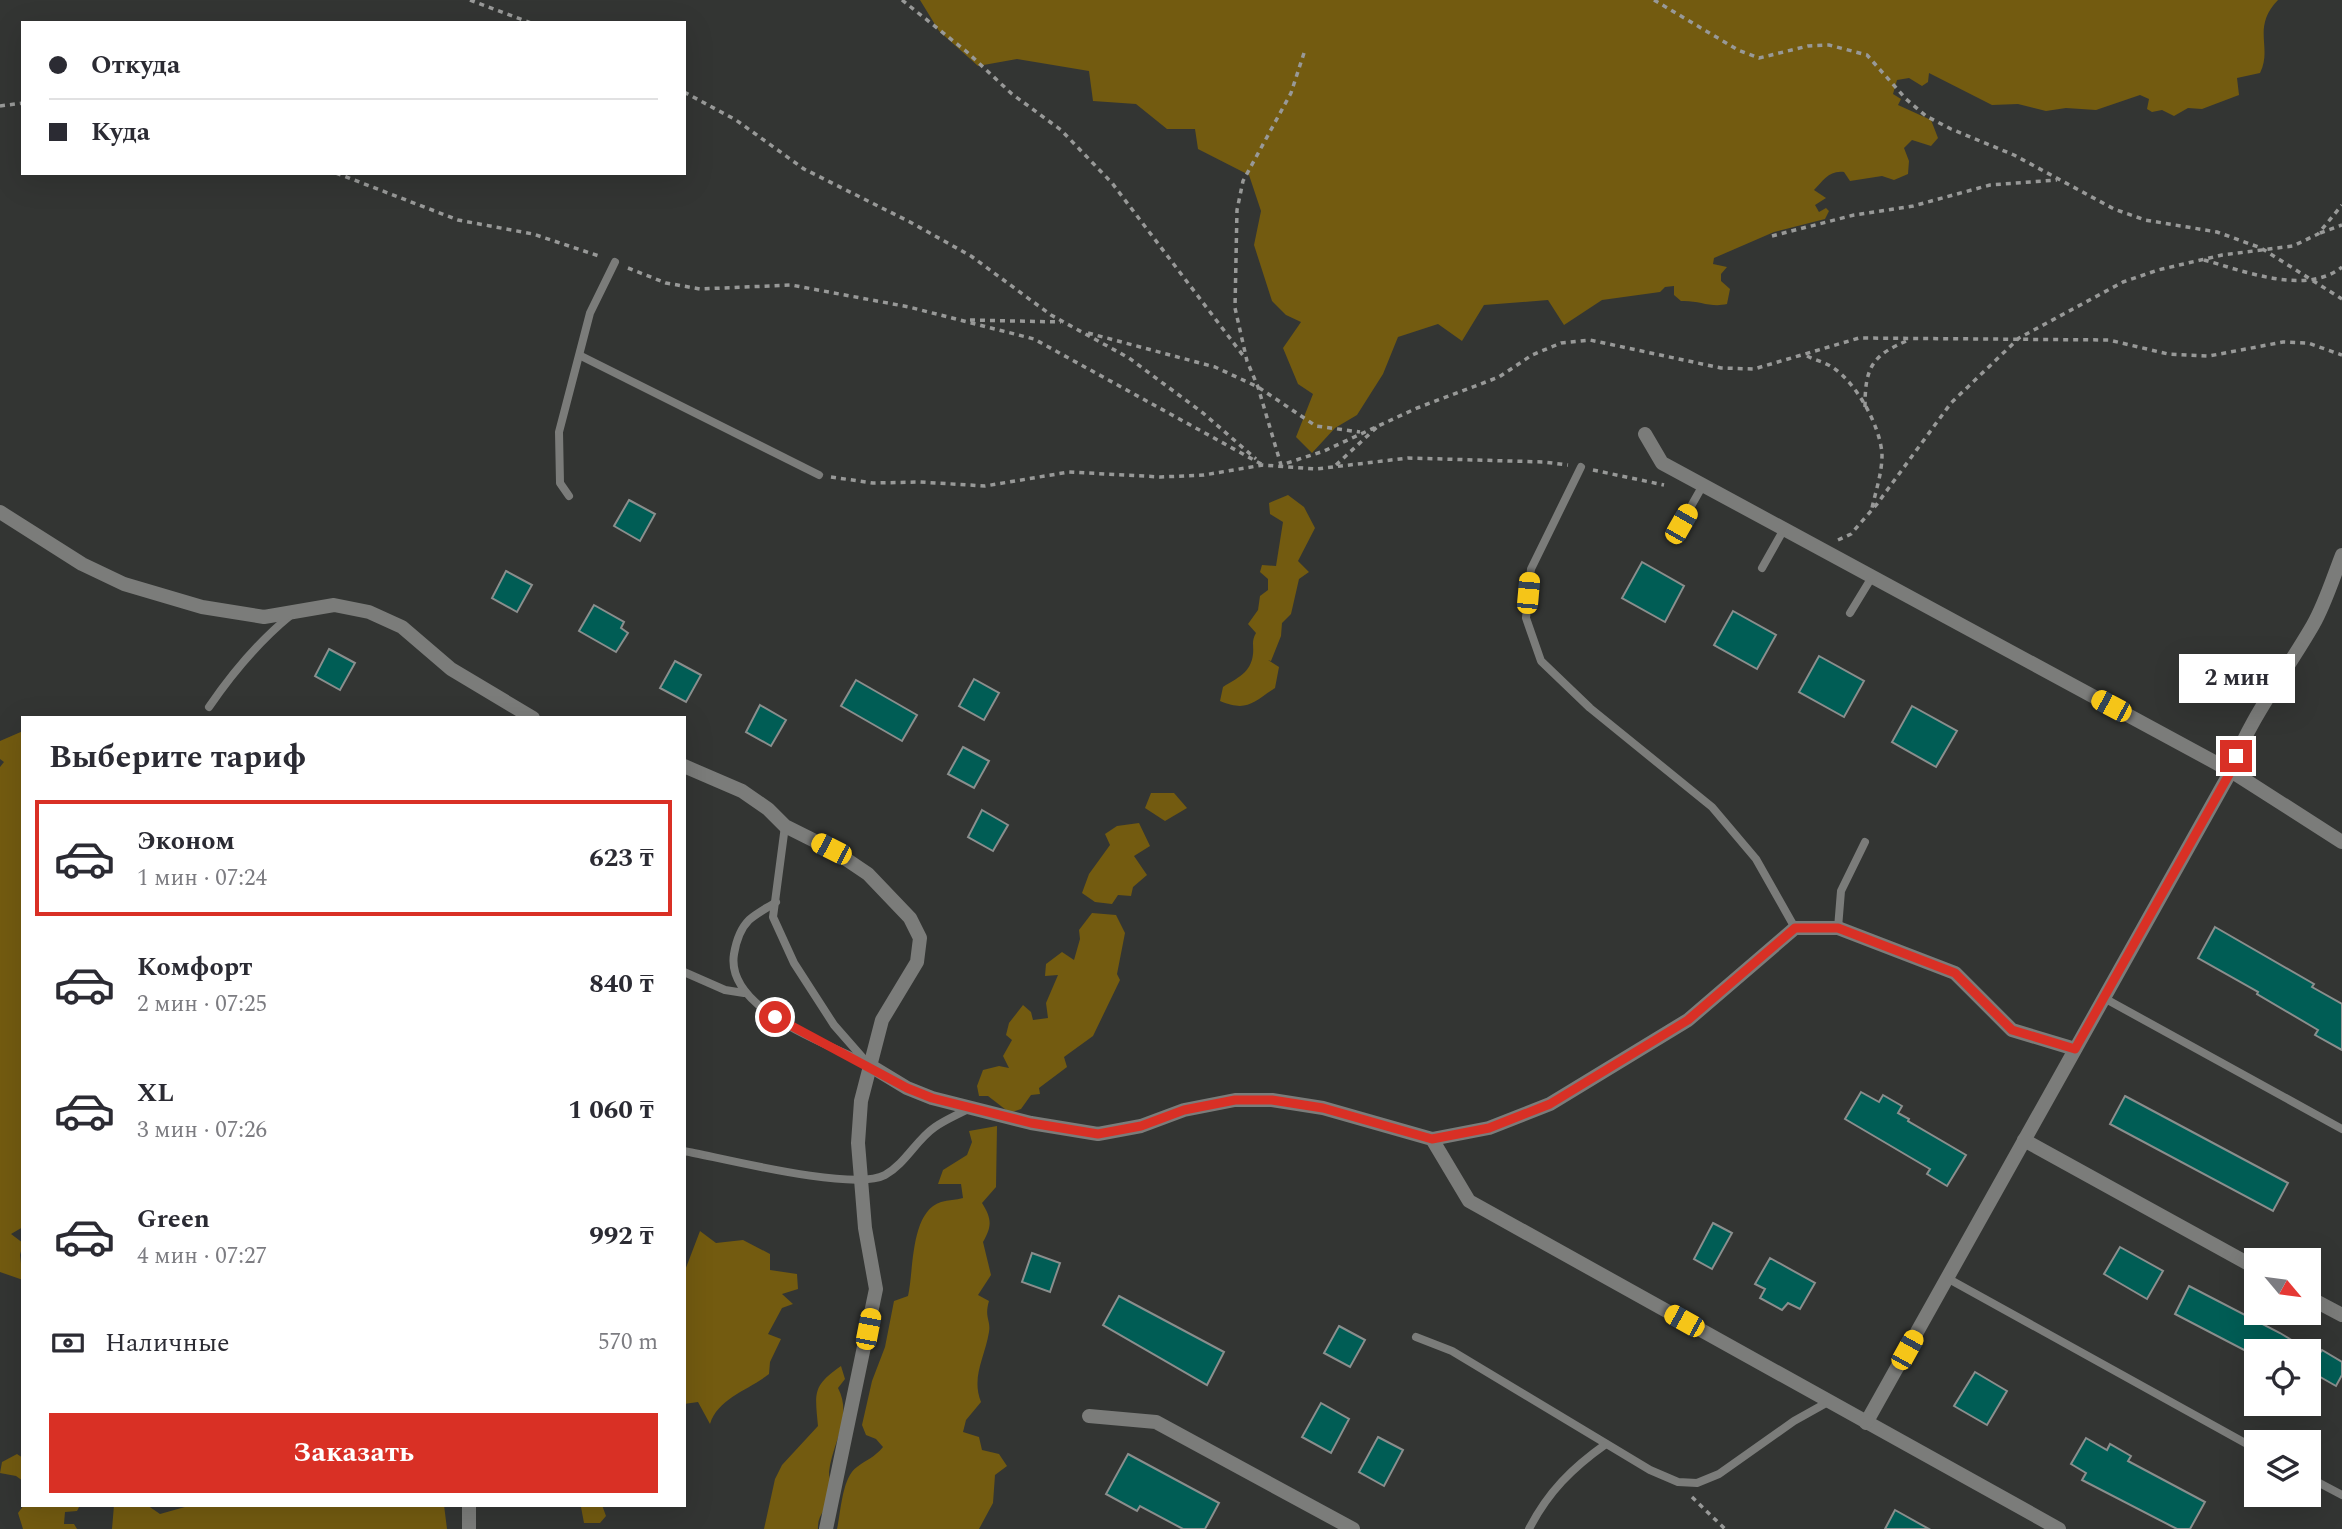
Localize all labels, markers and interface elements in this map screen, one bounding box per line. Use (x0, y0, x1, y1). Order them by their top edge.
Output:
text: Откуда (91, 45, 180, 85)
text: Куда (91, 112, 150, 152)
car (1662, 501, 1701, 547)
car (1516, 571, 1541, 615)
callout: 2 мин (2178, 654, 2294, 704)
text: 2 мин (2205, 661, 2269, 696)
car (2088, 687, 2135, 725)
text: Выберите тариф (49, 733, 306, 782)
route end (2220, 740, 2252, 772)
text: Эконом (137, 821, 235, 861)
icon: car (53, 827, 116, 890)
car (808, 830, 855, 868)
text: 623 ₸ (589, 838, 654, 878)
text: 1 мин · 07:24 (137, 861, 267, 896)
text: Комфорт (137, 947, 252, 987)
icon: car (53, 953, 116, 1016)
text: 840 ₸ (589, 964, 654, 1004)
text: 2 мин · 07:25 (137, 987, 267, 1022)
route start (759, 1001, 791, 1033)
text: XL (137, 1073, 174, 1113)
icon: car (53, 1079, 116, 1142)
text: 1 060 ₸ (568, 1090, 654, 1130)
text: 3 мин · 07:26 (137, 1113, 267, 1148)
text: Green (137, 1199, 210, 1239)
icon: car (53, 1205, 116, 1268)
text: 992 ₸ (589, 1216, 654, 1256)
text: 4 мин · 07:27 (137, 1239, 267, 1274)
north arrow (2244, 1248, 2320, 1325)
map controls (2244, 1248, 2321, 1507)
car (1661, 1302, 1708, 1340)
car (854, 1306, 883, 1352)
text: Наличные (105, 1323, 230, 1363)
icon: cash (49, 1324, 87, 1362)
text: 570 m (598, 1325, 658, 1360)
car (1888, 1327, 1927, 1373)
button: locate (2244, 1339, 2321, 1416)
button: Заказать (49, 1413, 658, 1493)
button: layers (2244, 1430, 2321, 1507)

